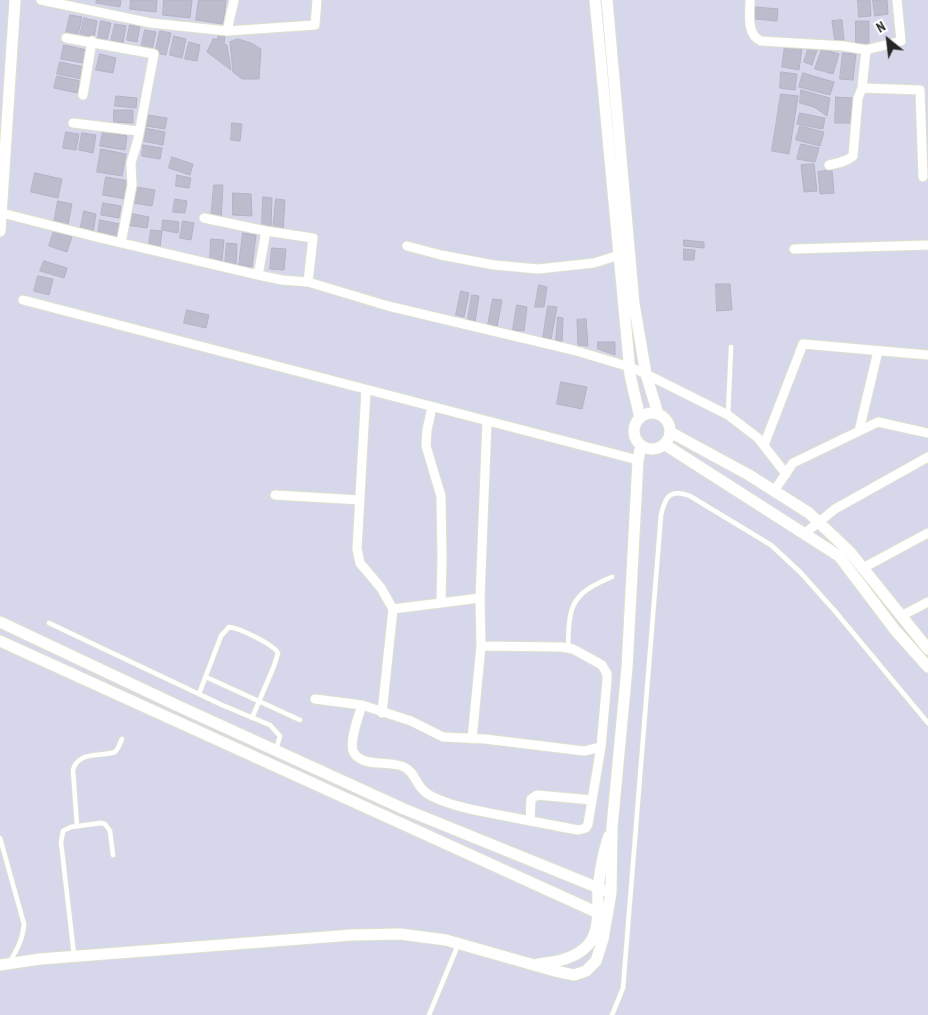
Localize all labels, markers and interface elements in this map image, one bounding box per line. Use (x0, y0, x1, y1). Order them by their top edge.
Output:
north arrow (863, 15, 913, 65)
text: N (873, 17, 888, 37)

